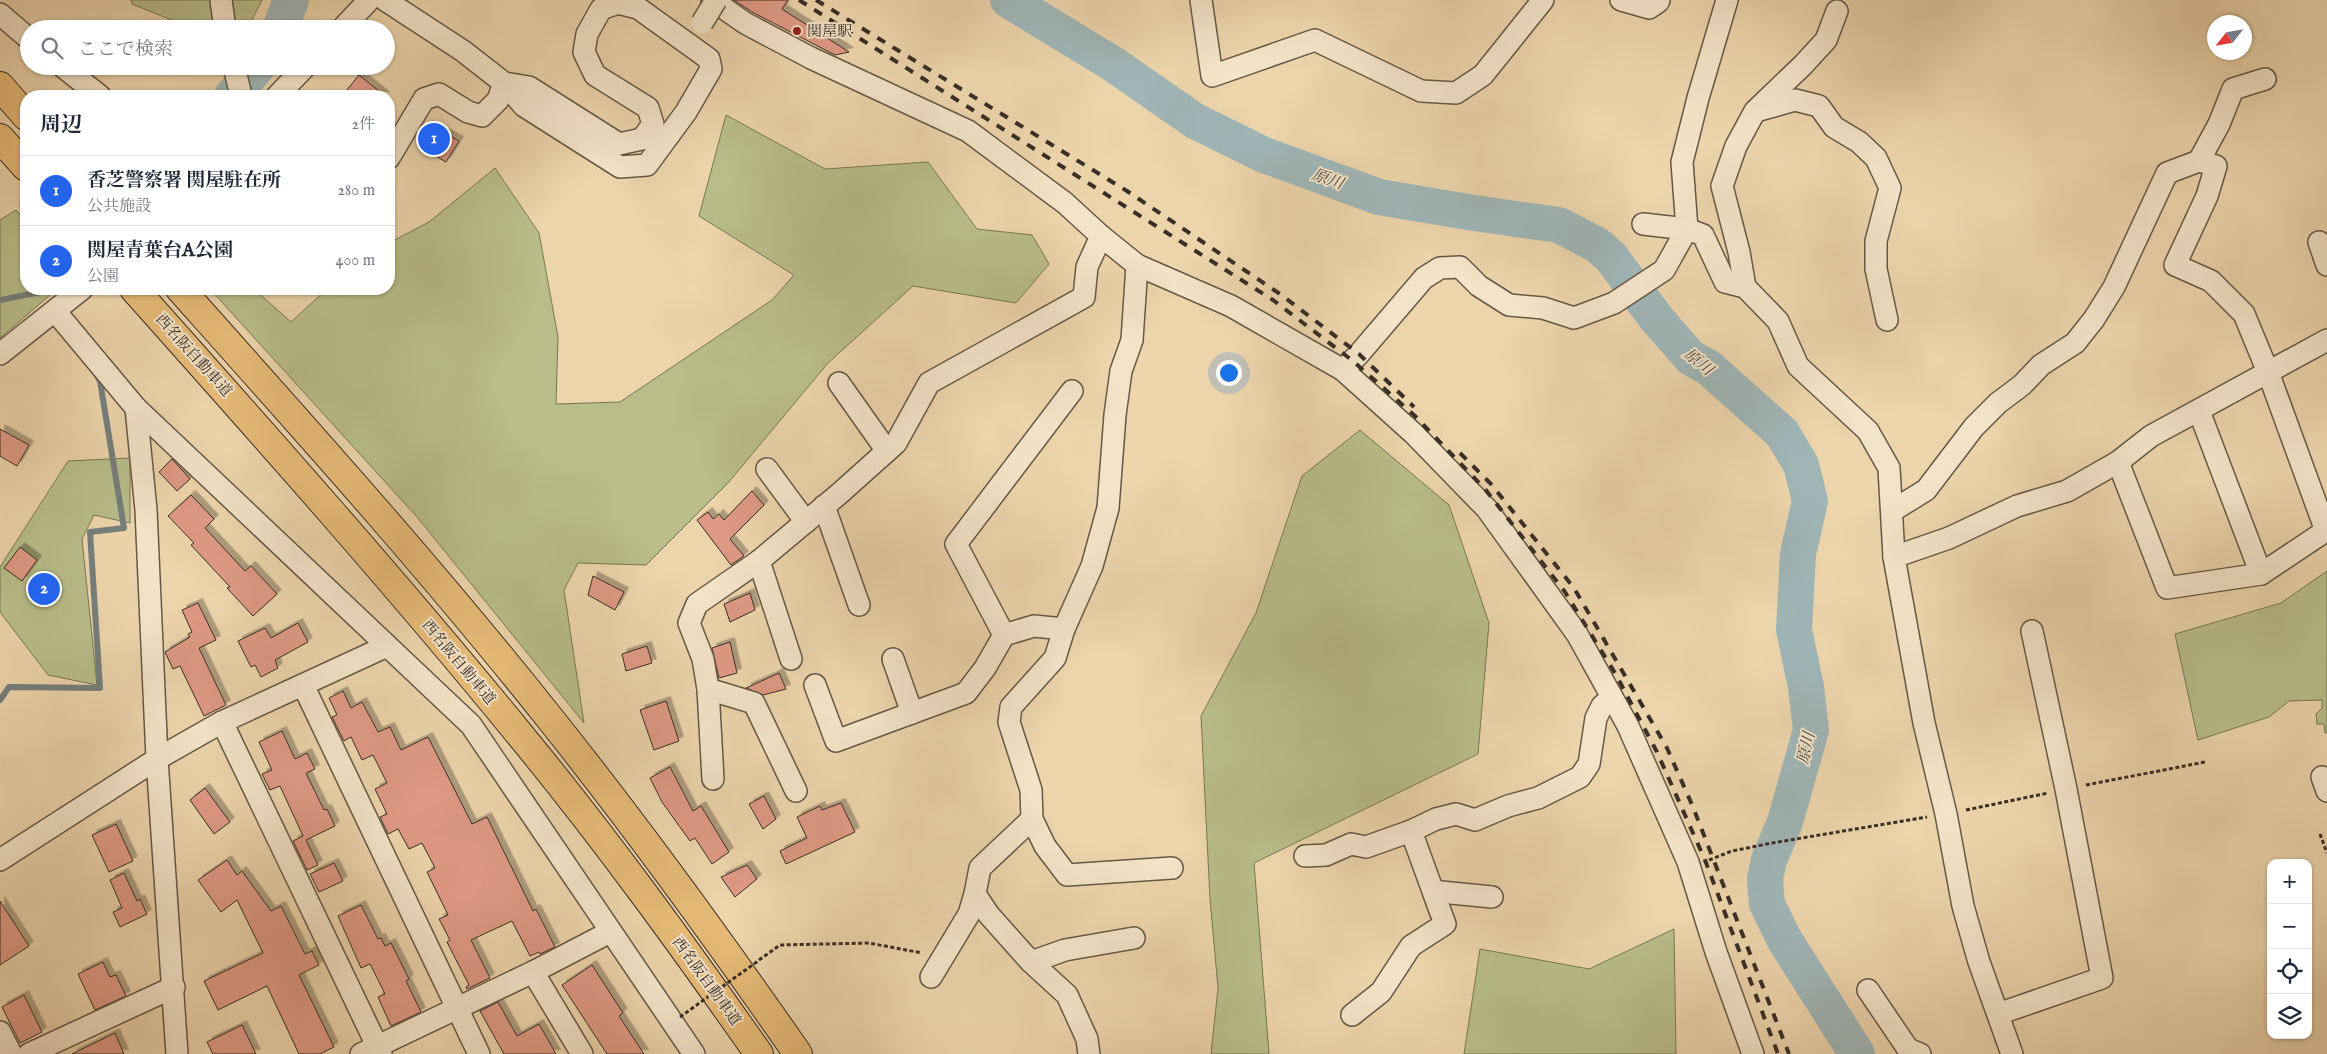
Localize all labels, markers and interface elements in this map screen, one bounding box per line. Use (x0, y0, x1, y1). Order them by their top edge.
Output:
north arrow (2207, 15, 2252, 60)
search box (20, 20, 395, 75)
place label: 関屋駅 (807, 22, 852, 41)
marker: 関屋駅 (791, 25, 803, 37)
icon: search (38, 34, 66, 62)
text: ここで検索 (78, 38, 173, 62)
text: 周辺 (40, 112, 82, 139)
text: 2件 (351, 115, 375, 135)
pin: 1 (418, 120, 450, 158)
water label: 原川 (1309, 165, 1348, 195)
text: 香芝警察署 関屋駐在所 (87, 169, 281, 193)
text: 1 (53, 181, 59, 201)
text: 280 m (338, 181, 375, 201)
text: 公共施設 (87, 197, 151, 217)
text: 関屋青葉台A公園 (87, 239, 233, 263)
text: 2 (52, 251, 60, 271)
text: 400 m (336, 251, 375, 271)
text: 公園 (87, 267, 119, 287)
street label: 西名阪自動車道 (151, 310, 236, 401)
water label: 原川 (1679, 345, 1718, 382)
your location (1216, 360, 1242, 386)
pin: 2 (28, 570, 60, 608)
street label: 西名阪自動車道 (418, 616, 500, 709)
water label: 原川 (1794, 729, 1821, 766)
map controls (2267, 859, 2312, 1039)
button: + (2267, 859, 2312, 904)
button: − (2267, 904, 2312, 949)
street label: 西名阪自動車道 (668, 933, 745, 1029)
button: locate (2267, 949, 2312, 994)
button: layers (2267, 994, 2312, 1039)

